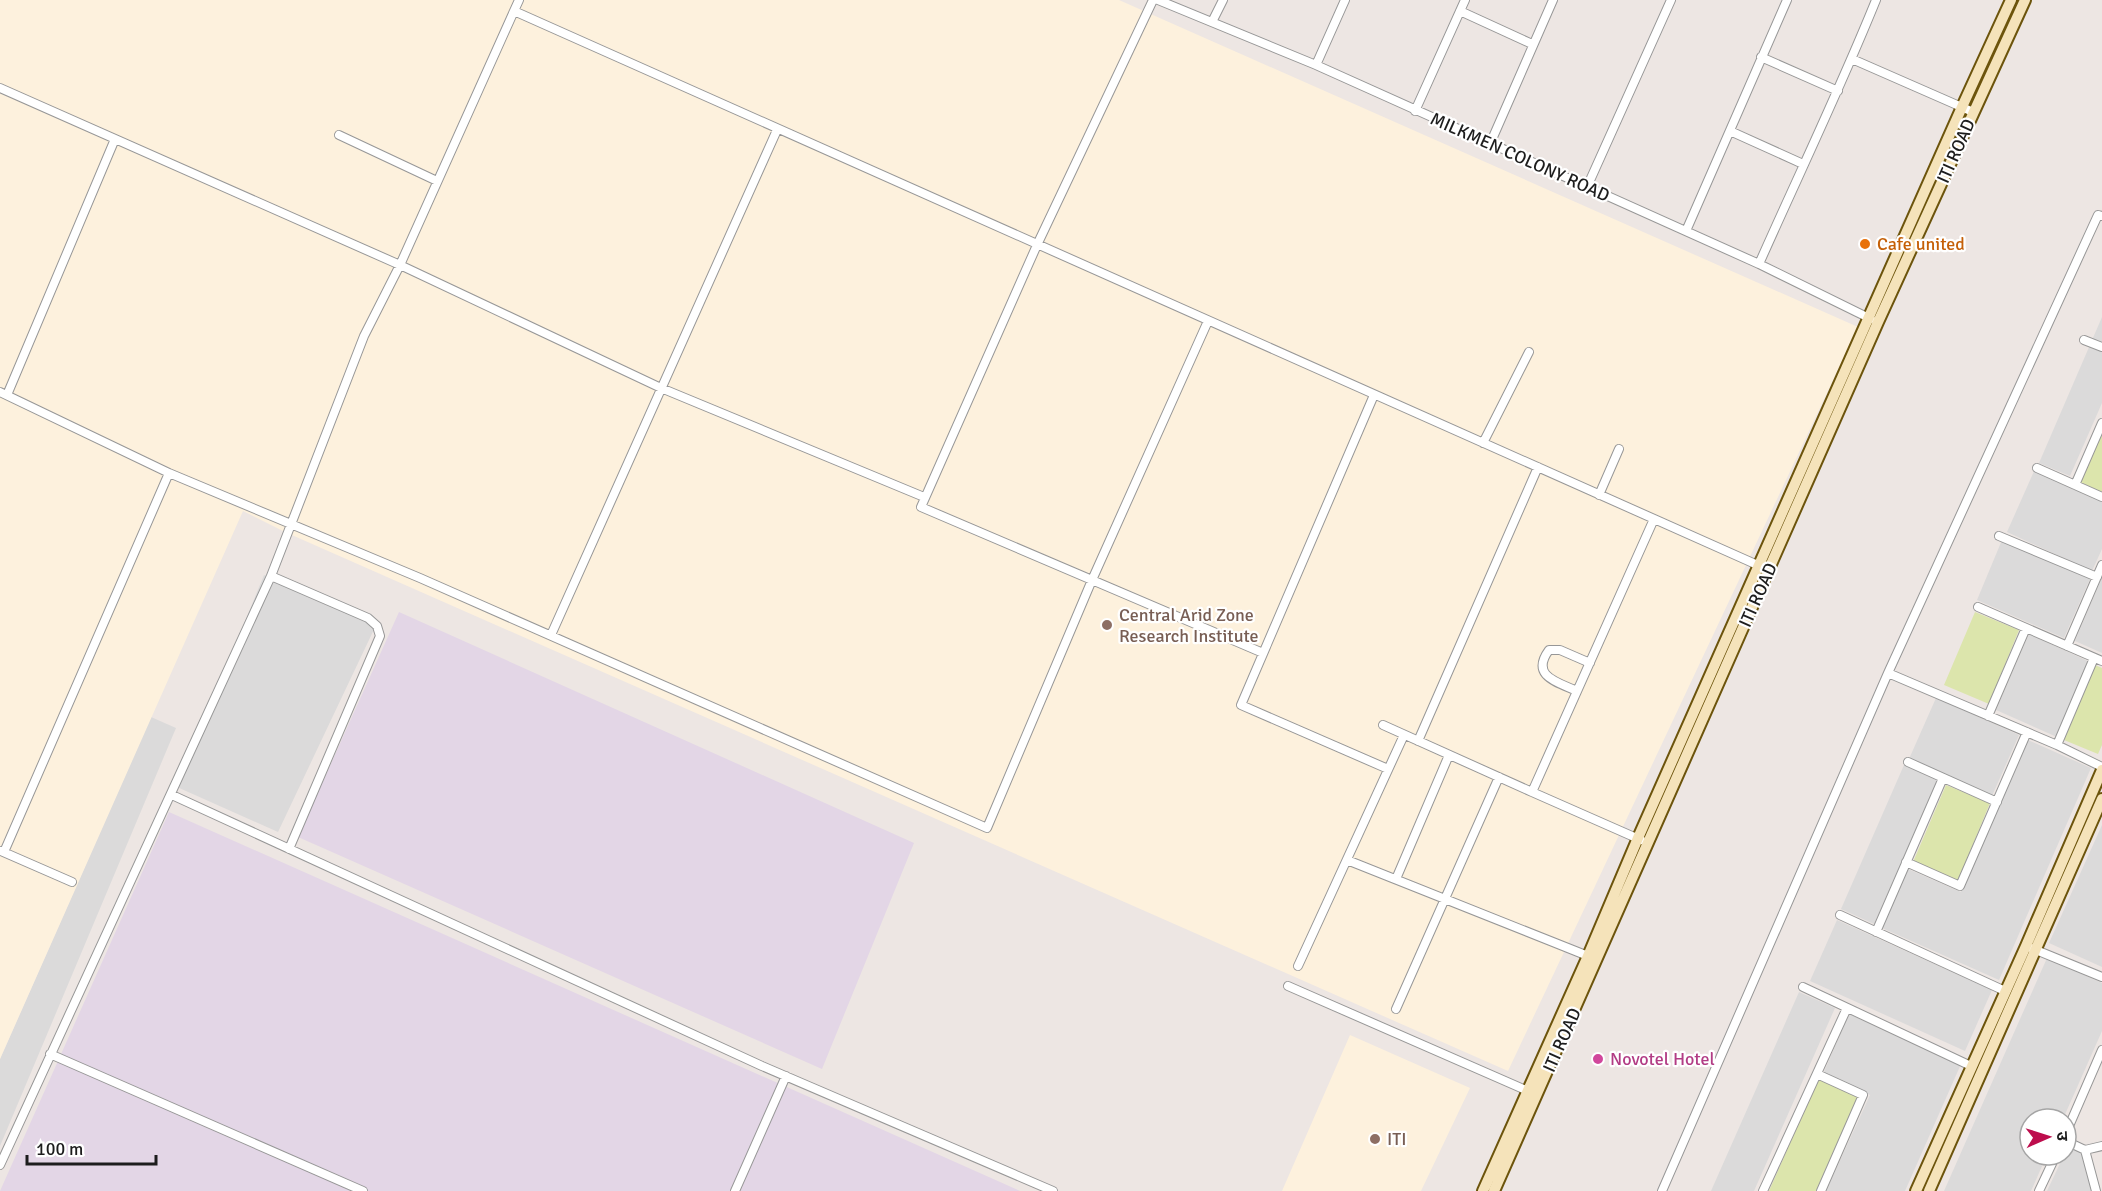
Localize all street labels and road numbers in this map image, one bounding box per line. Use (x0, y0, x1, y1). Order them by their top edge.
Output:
street label: MILKMEN COLONY ROAD (1427, 107, 1613, 207)
street label: ITI ROAD (1932, 115, 1980, 187)
street label: ITI ROAD (1734, 559, 1782, 631)
street label: ITI ROAD (1538, 1004, 1586, 1076)

